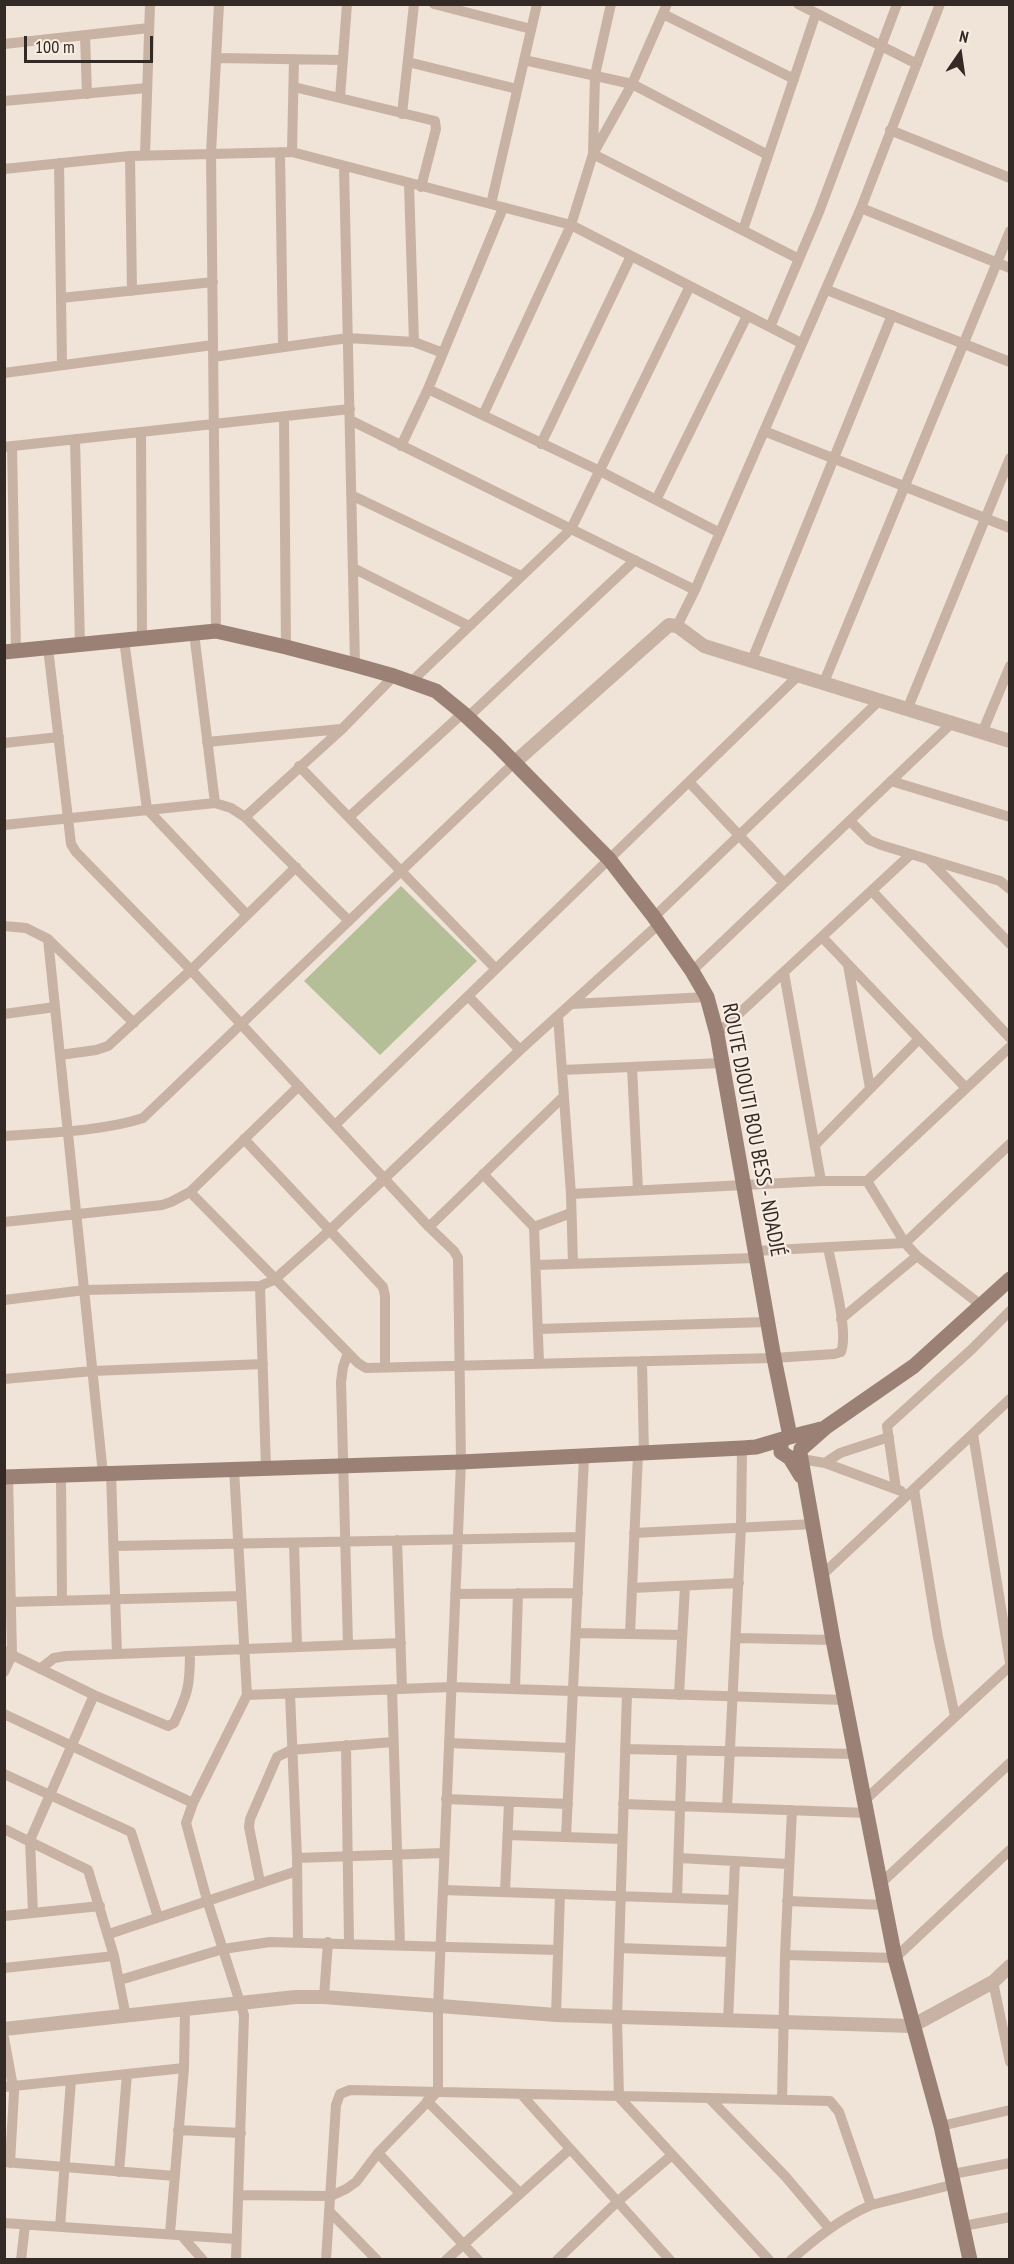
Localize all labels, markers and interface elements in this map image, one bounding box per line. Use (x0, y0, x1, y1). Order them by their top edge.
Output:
scale bar (27, 24, 156, 62)
north arrow (930, 24, 990, 84)
text: N (958, 26, 971, 47)
text: 100 m (35, 35, 75, 58)
street label: ROUTE DJOUTI BOU BESS - NDADJÉ (716, 1001, 790, 1259)

